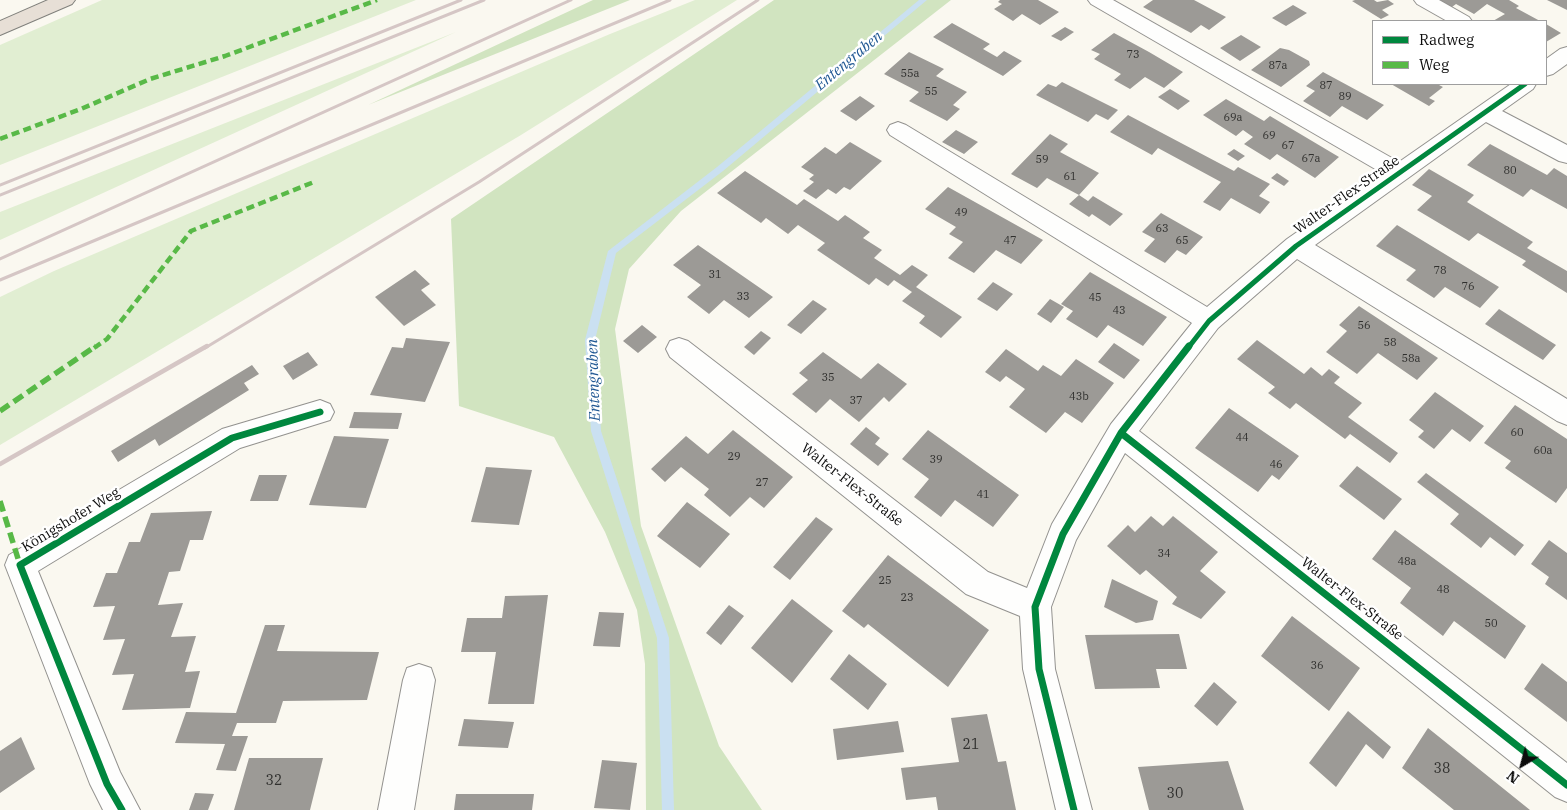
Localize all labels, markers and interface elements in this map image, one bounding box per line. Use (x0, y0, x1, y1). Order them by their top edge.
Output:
legend (1372, 20, 1547, 85)
water label: Entengraben (812, 28, 886, 94)
text: Radweg (1419, 30, 1474, 49)
house number: 73 (1126, 48, 1140, 62)
text: Weg (1419, 55, 1449, 74)
house number: 87a (1268, 59, 1288, 73)
house number: 55a (900, 67, 920, 81)
house number: 87 (1319, 79, 1333, 93)
house number: 55 (924, 85, 938, 99)
house number: 89 (1338, 90, 1352, 104)
house number: 69a (1223, 111, 1243, 125)
house number: 69 (1262, 129, 1276, 143)
house number: 67 (1281, 139, 1295, 153)
street label: Walter-Flex-Straße (1291, 152, 1403, 238)
house number: 67a (1301, 152, 1321, 166)
house number: 59 (1035, 153, 1049, 167)
house number: 80 (1503, 164, 1517, 178)
house number: 61 (1063, 170, 1077, 184)
house number: 49 (954, 206, 968, 220)
house number: 63 (1155, 222, 1169, 236)
house number: 47 (1003, 234, 1017, 248)
house number: 65 (1175, 234, 1189, 248)
house number: 78 (1433, 264, 1447, 278)
house number: 31 (708, 268, 722, 282)
house number: 76 (1461, 280, 1475, 294)
house number: 33 (736, 290, 750, 304)
house number: 45 (1088, 291, 1102, 305)
house number: 43 (1112, 304, 1126, 318)
house number: 56 (1357, 319, 1371, 333)
house number: 58 (1383, 336, 1397, 350)
water label: Entengraben (584, 339, 604, 421)
house number: 58a (1401, 352, 1421, 366)
house number: 35 (821, 371, 835, 385)
house number: 43b (1069, 390, 1089, 404)
house number: 37 (849, 394, 863, 408)
house number: 60 (1510, 426, 1524, 440)
house number: 44 (1235, 431, 1249, 445)
street label: Walter-Flex-Straße (798, 440, 906, 530)
house number: 60a (1533, 444, 1553, 458)
house number: 29 (727, 450, 741, 464)
house number: 39 (929, 453, 943, 467)
house number: 46 (1269, 458, 1283, 472)
house number: 27 (755, 476, 769, 490)
street label: Königshofer Weg (19, 484, 123, 556)
house number: 41 (976, 488, 990, 502)
house number: 34 (1157, 547, 1171, 561)
street label: Walter-Flex-Straße (1298, 554, 1406, 644)
house number: 48a (1397, 555, 1417, 569)
house number: 25 (878, 574, 892, 588)
house number: 48 (1436, 583, 1450, 597)
house number: 23 (900, 591, 914, 605)
house number: 50 (1484, 617, 1498, 631)
house number: 36 (1310, 659, 1324, 673)
house number: 21 (963, 737, 979, 753)
north arrow (1497, 740, 1547, 790)
house number: 38 (1434, 761, 1450, 777)
text: N (1503, 766, 1523, 788)
house number: 32 (266, 773, 282, 789)
house number: 30 (1167, 786, 1183, 802)

